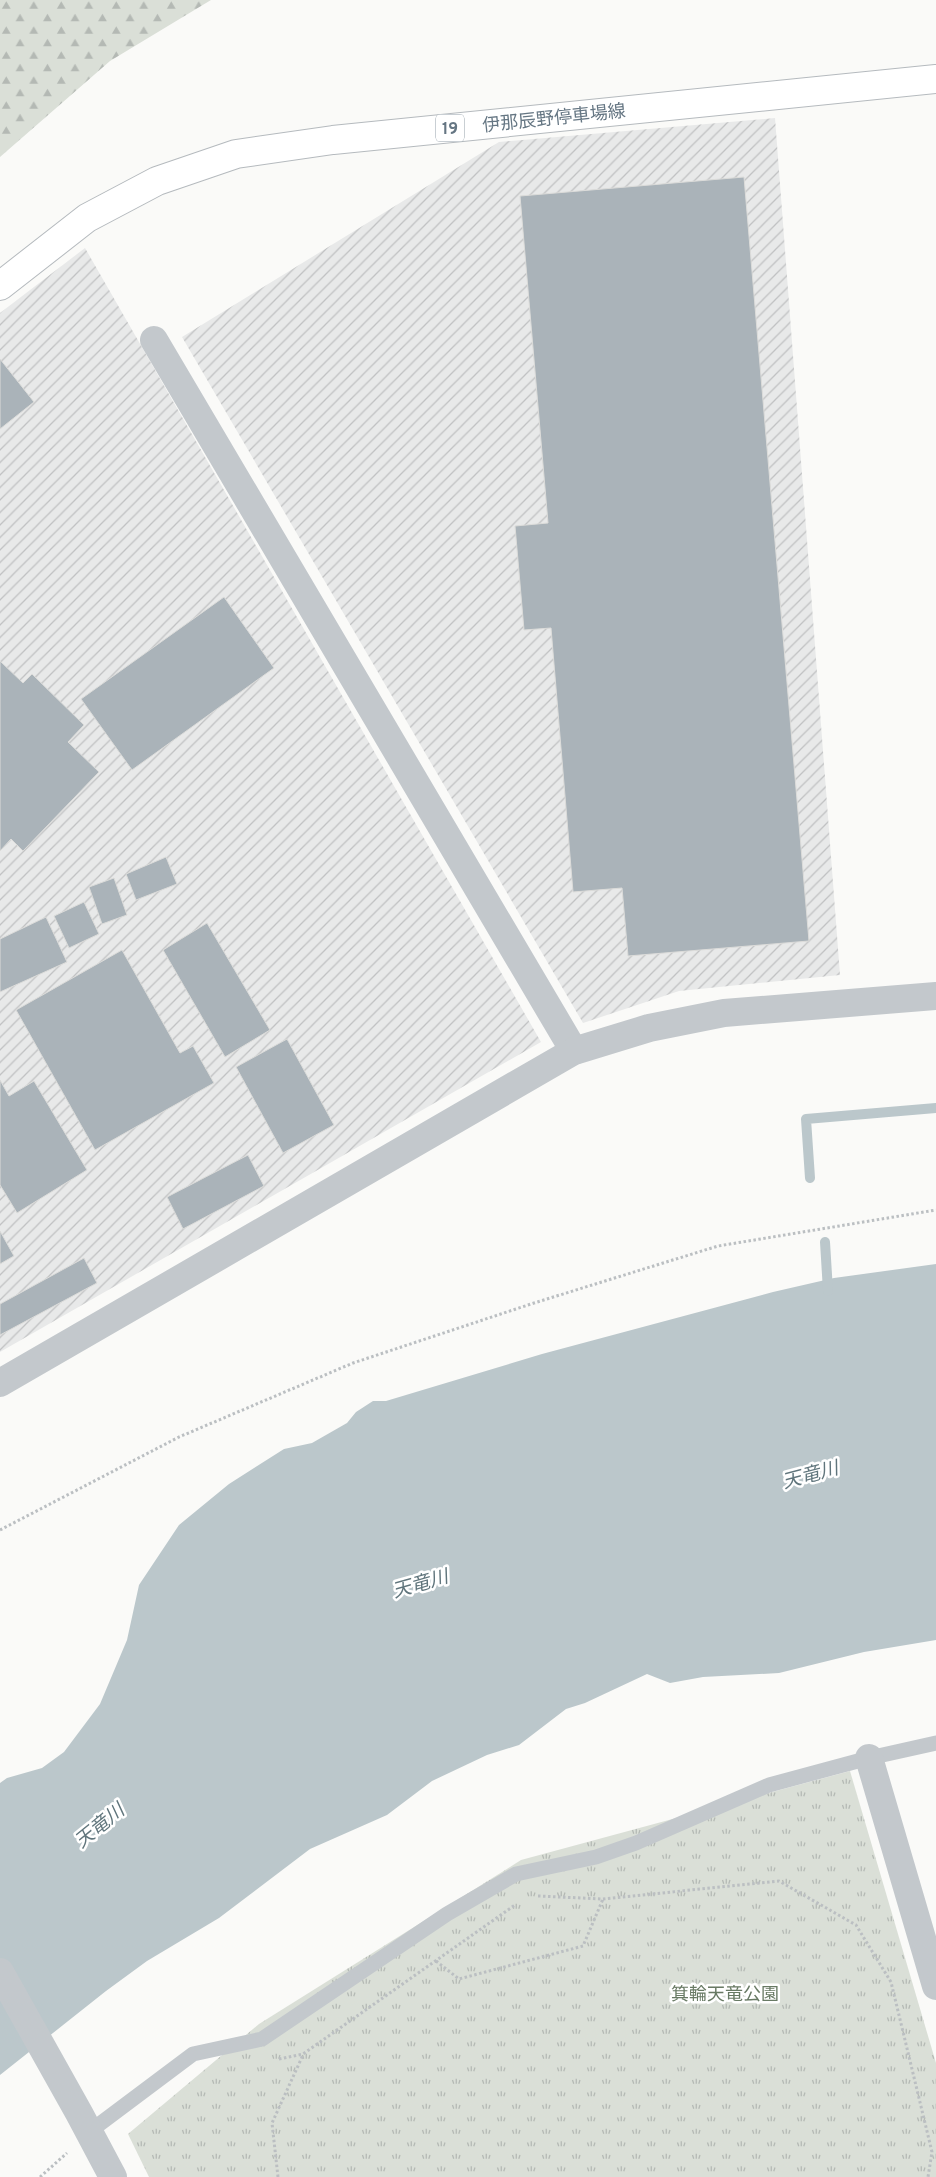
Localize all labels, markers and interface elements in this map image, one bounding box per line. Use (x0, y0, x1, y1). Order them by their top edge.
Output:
street label: 伊那辰野停車場線 (481, 101, 627, 138)
road number: 19 (436, 115, 464, 142)
water label: 天竜川 (780, 1456, 843, 1495)
water label: 天竜川 (390, 1565, 453, 1604)
water label: 天竜川 (71, 1798, 132, 1854)
park label: 箕輪天竜公園 (671, 1984, 779, 2007)

